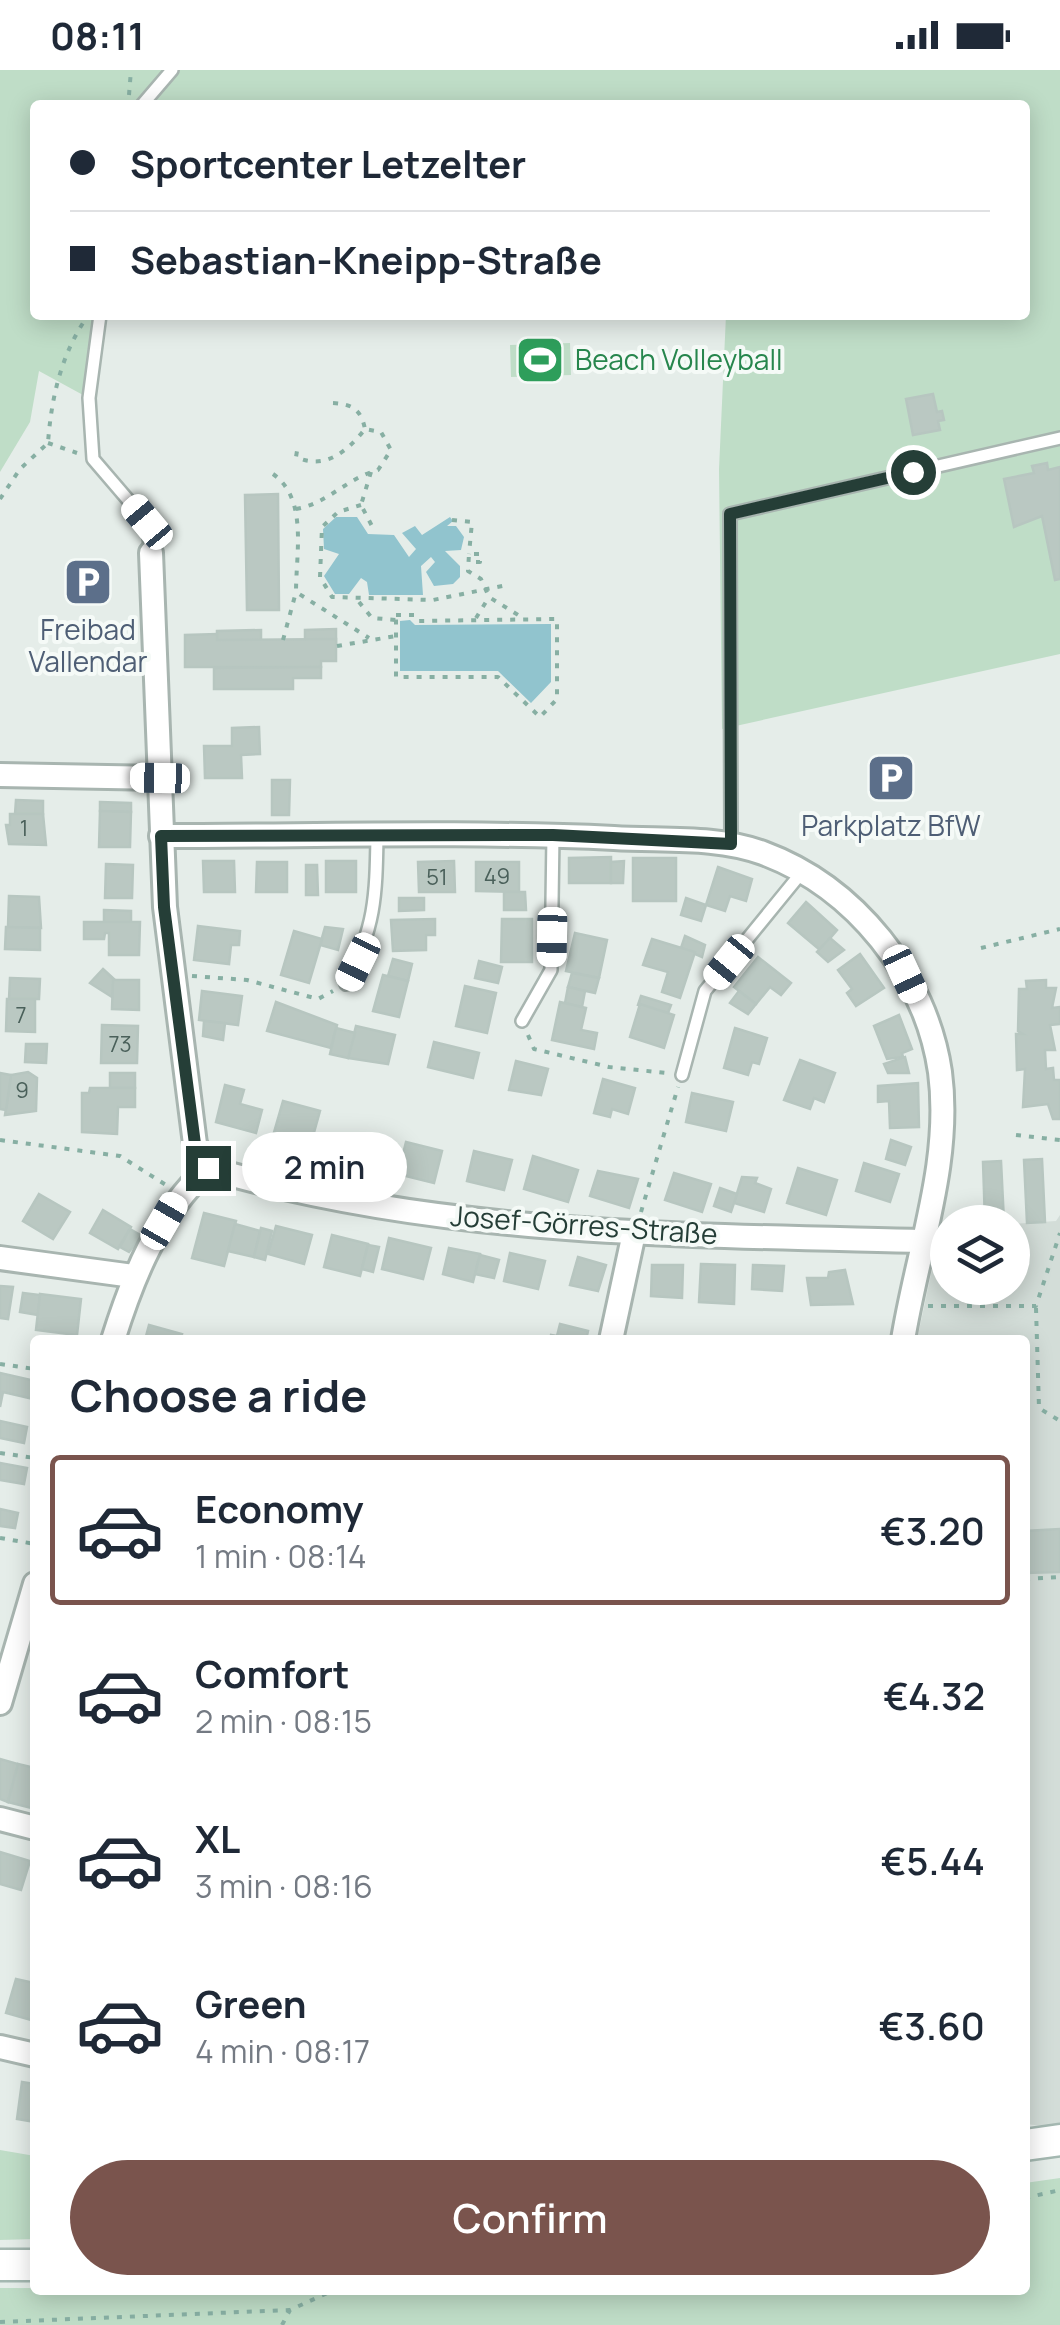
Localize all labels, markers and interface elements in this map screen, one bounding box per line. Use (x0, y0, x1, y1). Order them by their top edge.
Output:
text: 08:11 (50, 9, 145, 61)
text: Sportcenter Letzelter (130, 137, 526, 189)
text: Sebastian-Kneipp-Straße (130, 233, 602, 285)
sports icon: Beach Volleyball (514, 334, 566, 386)
place label: Beach Volleyball (575, 340, 782, 378)
route start (891, 450, 936, 495)
car (116, 489, 178, 555)
parking icon: Freibad Vallendar (62, 556, 114, 608)
place label: Freibad Vallendar (29, 610, 148, 680)
parking icon: Parkplatz BfW (865, 752, 917, 804)
car (130, 762, 190, 794)
place label: Parkplatz BfW (801, 806, 981, 844)
house number: 1 (20, 813, 28, 843)
house number: 49 (484, 861, 510, 891)
house number: 51 (426, 862, 448, 892)
car (536, 907, 568, 967)
car (331, 928, 385, 996)
car (698, 929, 760, 995)
car (879, 940, 931, 1008)
house number: 7 (15, 1000, 27, 1030)
house number: 73 (108, 1029, 132, 1059)
house number: 9 (15, 1075, 29, 1105)
callout: 2 min (243, 1133, 408, 1203)
text: 2 min (284, 1145, 365, 1189)
route end (186, 1146, 231, 1191)
car (136, 1188, 192, 1254)
street label: Josef-Görres-Straße (449, 1196, 719, 1252)
map controls (930, 1205, 1030, 1305)
button: layers (930, 1205, 1030, 1305)
text: Choose a ride (70, 1364, 367, 1426)
text: Economy (195, 1482, 364, 1534)
icon: car (75, 1485, 165, 1575)
text: €3.20 (880, 1504, 985, 1556)
text: 1 min · 08:14 (195, 1534, 367, 1578)
text: Comfort (195, 1647, 349, 1699)
icon: car (75, 1650, 165, 1740)
text: €4.32 (883, 1669, 985, 1721)
text: 2 min · 08:15 (195, 1699, 372, 1743)
text: XL (195, 1812, 240, 1864)
icon: car (75, 1815, 165, 1905)
text: €5.44 (881, 1834, 985, 1886)
text: 3 min · 08:16 (195, 1864, 373, 1908)
text: Green (195, 1977, 307, 2029)
icon: car (75, 1980, 165, 2070)
text: €3.60 (879, 1999, 985, 2051)
text: 4 min · 08:17 (195, 2029, 370, 2073)
button: Confirm (70, 2160, 990, 2275)

